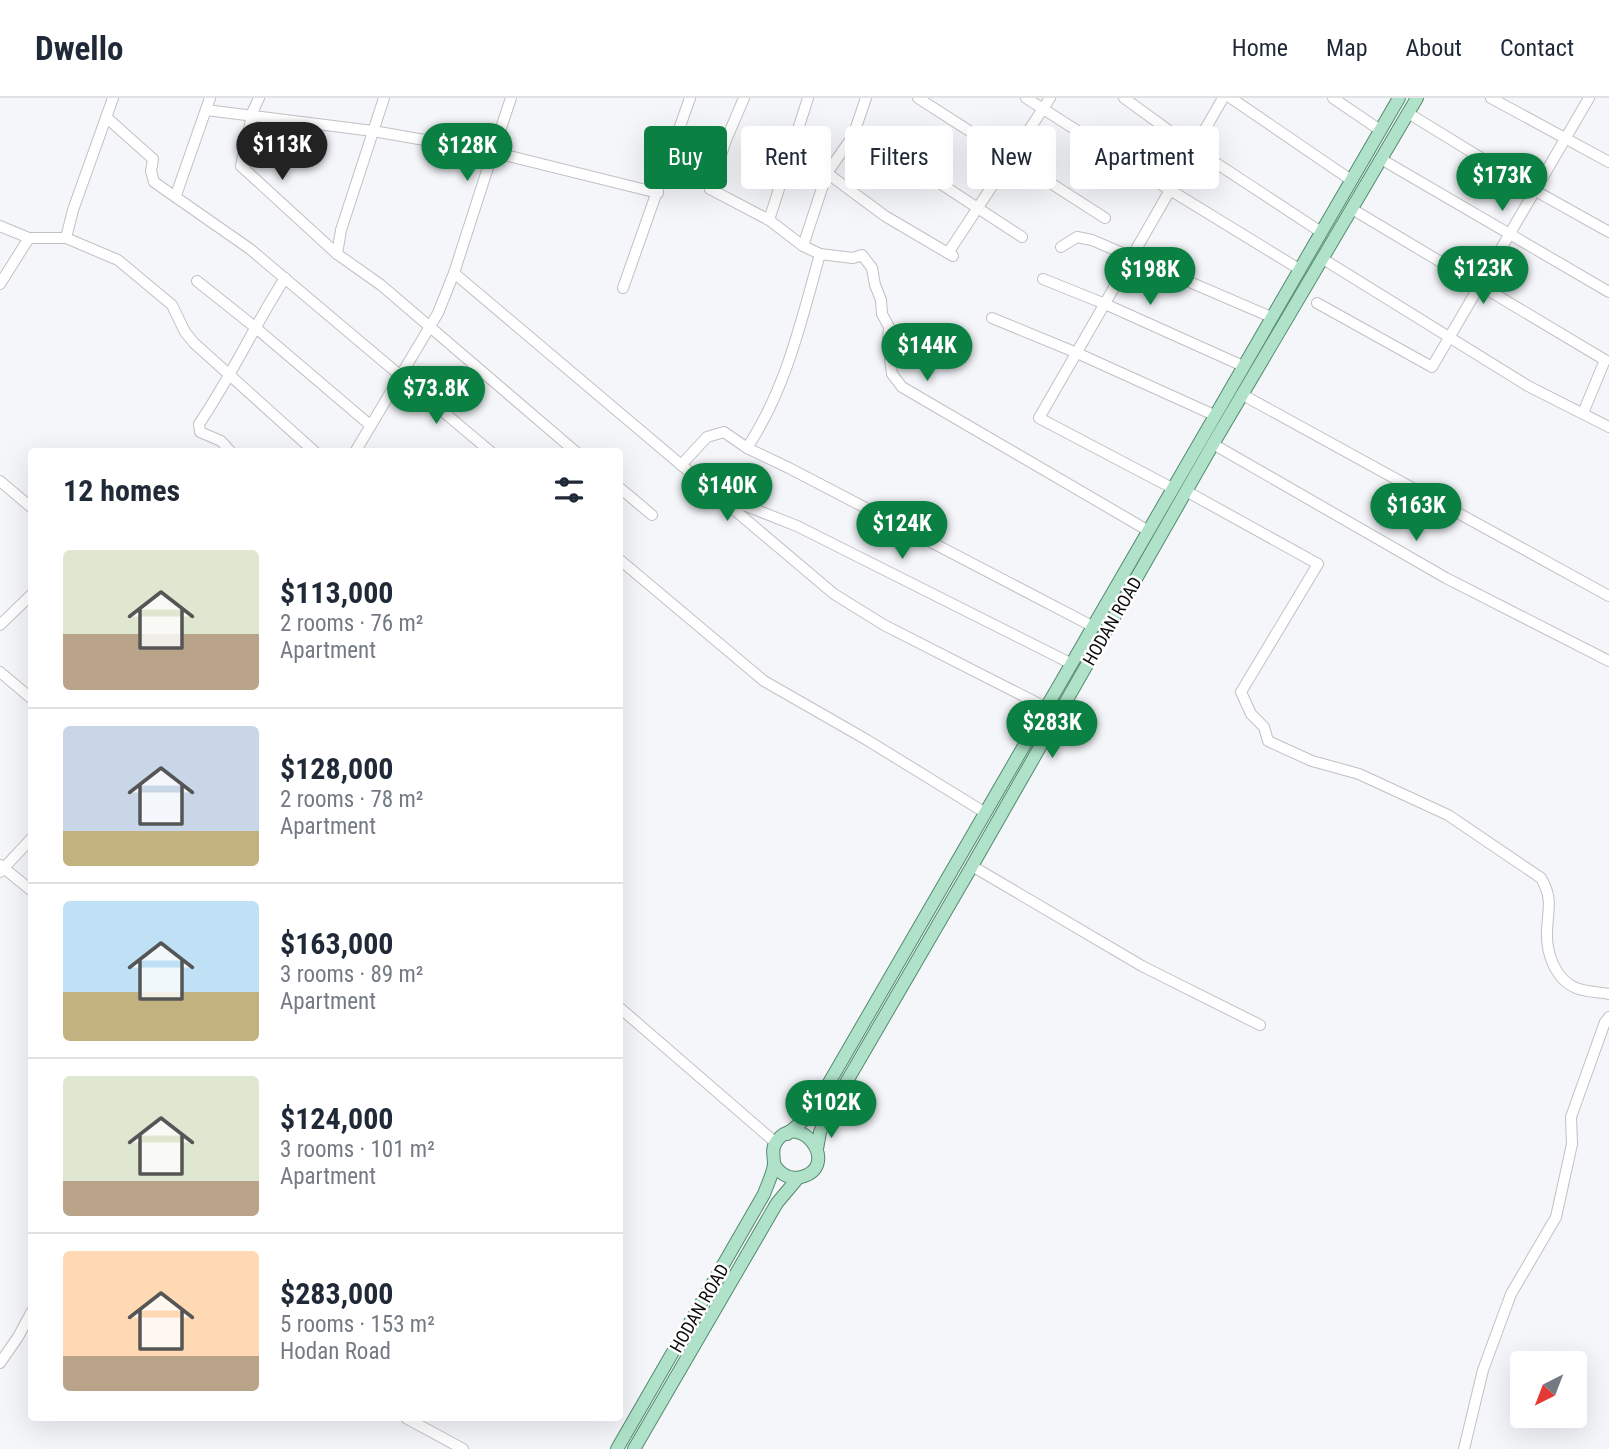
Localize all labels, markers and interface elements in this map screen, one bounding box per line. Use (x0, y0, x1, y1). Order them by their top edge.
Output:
text: Dwello (35, 29, 123, 68)
text: Home (1232, 34, 1288, 62)
text: Map (1326, 34, 1368, 62)
text: About (1406, 34, 1462, 62)
text: Contact (1500, 34, 1574, 62)
pin: $113K (233, 122, 331, 182)
pin: $128K (418, 123, 516, 183)
chip: Buy (644, 126, 727, 189)
chip: Rent (741, 126, 831, 189)
chip: Filters (845, 126, 953, 189)
chip: New (967, 126, 1056, 189)
chip: Apartment (1070, 126, 1219, 189)
text: $113K (252, 131, 312, 158)
text: $128K (437, 132, 497, 159)
pin: $173K (1453, 153, 1551, 213)
text: $173K (1472, 162, 1532, 189)
pin: $123K (1434, 246, 1532, 306)
pin: $198K (1101, 248, 1199, 307)
text: $123K (1453, 255, 1513, 282)
text: $198K (1120, 256, 1180, 283)
pin: $144K (878, 324, 976, 383)
text: $144K (897, 332, 957, 359)
pin: $73.8K (379, 366, 493, 426)
text: $73.8K (403, 375, 469, 402)
pin: $140K (678, 464, 776, 523)
icon: filters (550, 471, 588, 509)
text: $140K (697, 472, 757, 499)
text: 12 homes (63, 473, 180, 508)
pin: $163K (1367, 484, 1465, 543)
text: $163K (1386, 492, 1446, 519)
pin: $124K (853, 502, 951, 561)
text: $124K (872, 510, 932, 537)
street label: HODAN ROAD (1078, 573, 1146, 669)
text: $113,000 (280, 575, 393, 610)
icon: home (119, 578, 203, 662)
text: 2 rooms · 76 m² (280, 610, 423, 637)
text: Apartment (280, 637, 376, 664)
pin: $283K (1003, 700, 1101, 760)
text: $283K (1022, 709, 1082, 736)
text: $128,000 (280, 751, 393, 786)
icon: home (119, 754, 203, 838)
text: 2 rooms · 78 m² (280, 786, 423, 813)
text: Apartment (280, 813, 376, 840)
text: $163,000 (280, 926, 393, 961)
icon: home (119, 929, 203, 1013)
text: 3 rooms · 89 m² (280, 961, 423, 988)
text: Apartment (280, 988, 376, 1015)
pin: $102K (782, 1080, 880, 1140)
text: $102K (801, 1089, 861, 1116)
text: $124,000 (280, 1101, 393, 1136)
icon: home (119, 1104, 203, 1188)
text: 3 rooms · 101 m² (280, 1136, 435, 1163)
text: Apartment (280, 1163, 376, 1190)
street label: HODAN ROAD (665, 1260, 733, 1356)
text: $283,000 (280, 1276, 393, 1311)
icon: home (119, 1279, 203, 1363)
text: 5 rooms · 153 m² (280, 1311, 435, 1338)
text: Hodan Road (280, 1338, 391, 1365)
north arrow (1510, 1351, 1587, 1428)
map controls (1510, 1351, 1587, 1428)

